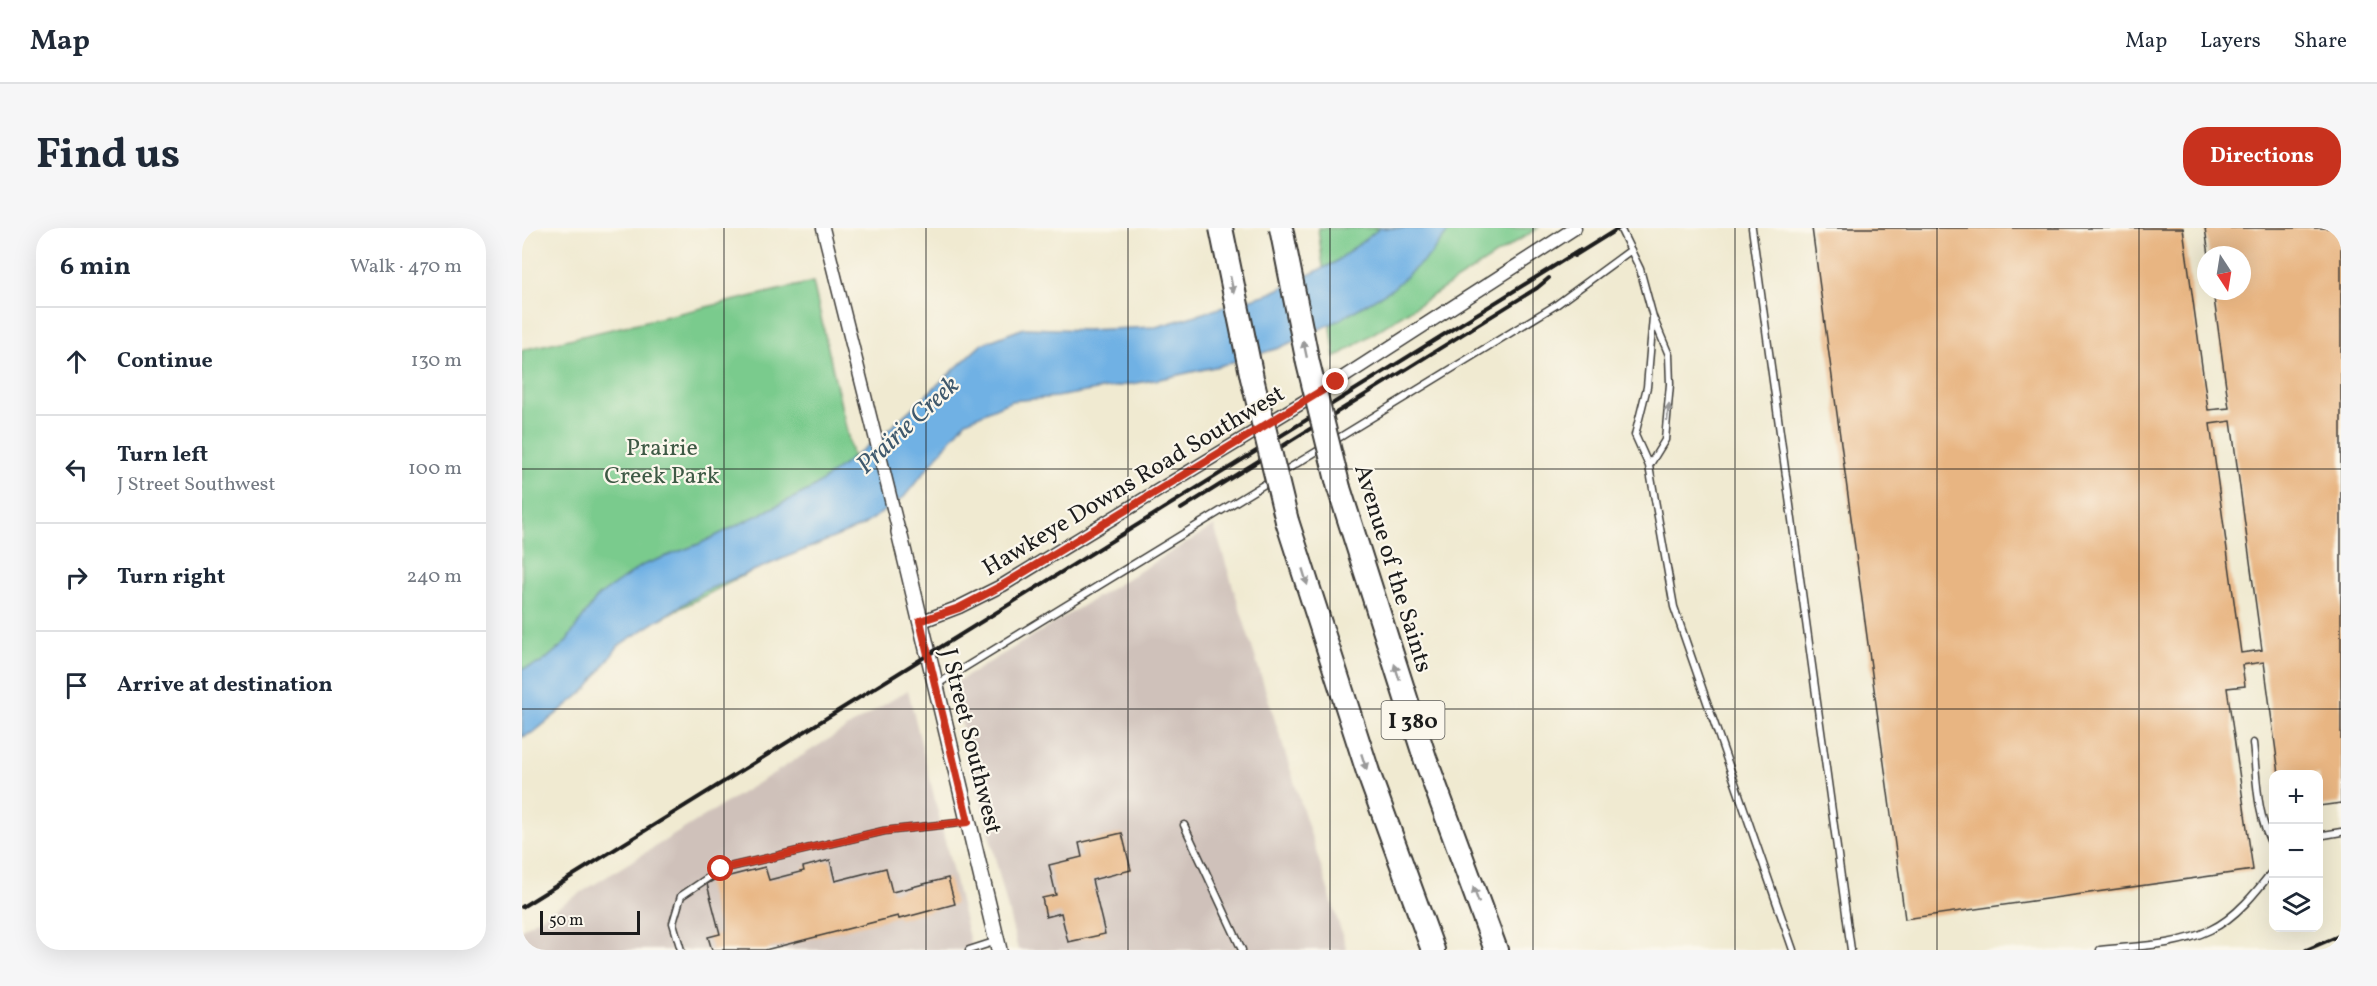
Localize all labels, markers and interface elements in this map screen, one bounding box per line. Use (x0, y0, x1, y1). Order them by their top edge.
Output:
text: Map (30, 22, 90, 61)
text: Map (2125, 27, 2167, 56)
text: Layers (2200, 27, 2261, 56)
text: Share (2294, 27, 2347, 56)
text: Find us (36, 127, 180, 186)
button: Directions (2183, 127, 2341, 186)
north arrow (2197, 246, 2251, 300)
text: 6 min (60, 249, 131, 285)
text: Walk · 470 m (350, 253, 462, 281)
one-way arrow (1228, 276, 1237, 295)
one-way arrow (1300, 340, 1310, 358)
icon: ahead (60, 345, 93, 378)
text: Continue (117, 346, 213, 377)
text: 130 m (411, 347, 462, 375)
water label: Prairie Creek (849, 368, 968, 483)
route end (1322, 368, 1348, 394)
street label: Hawkeye Downs Road Southwest (976, 378, 1292, 586)
one-way arrow (1663, 402, 1673, 421)
park label: Prairie Creek Park (604, 432, 720, 494)
text: Turn left (117, 440, 208, 471)
icon: left (60, 453, 93, 486)
text: 100 m (408, 455, 462, 483)
street label: Avenue of the Saints (1344, 460, 1440, 677)
text: J Street Southwest (117, 471, 275, 499)
icon: right (60, 561, 93, 594)
text: Turn right (117, 562, 225, 593)
text: 240 m (407, 563, 462, 591)
one-way arrow (1300, 568, 1310, 586)
street label: J Street Southwest (931, 645, 1010, 838)
one-way arrow (1392, 663, 1401, 681)
icon: arrive (60, 669, 93, 702)
text: Arrive at destination (117, 670, 333, 701)
road number: I 380 (1382, 701, 1444, 739)
one-way arrow (1360, 753, 1370, 771)
map controls (2269, 770, 2323, 932)
button: + (2269, 770, 2323, 824)
button: − (2269, 824, 2323, 878)
route start (707, 855, 733, 881)
button: layers (2269, 878, 2323, 932)
one-way arrow (1470, 886, 1480, 904)
scale bar (540, 908, 640, 936)
text: 50 m (549, 910, 583, 932)

